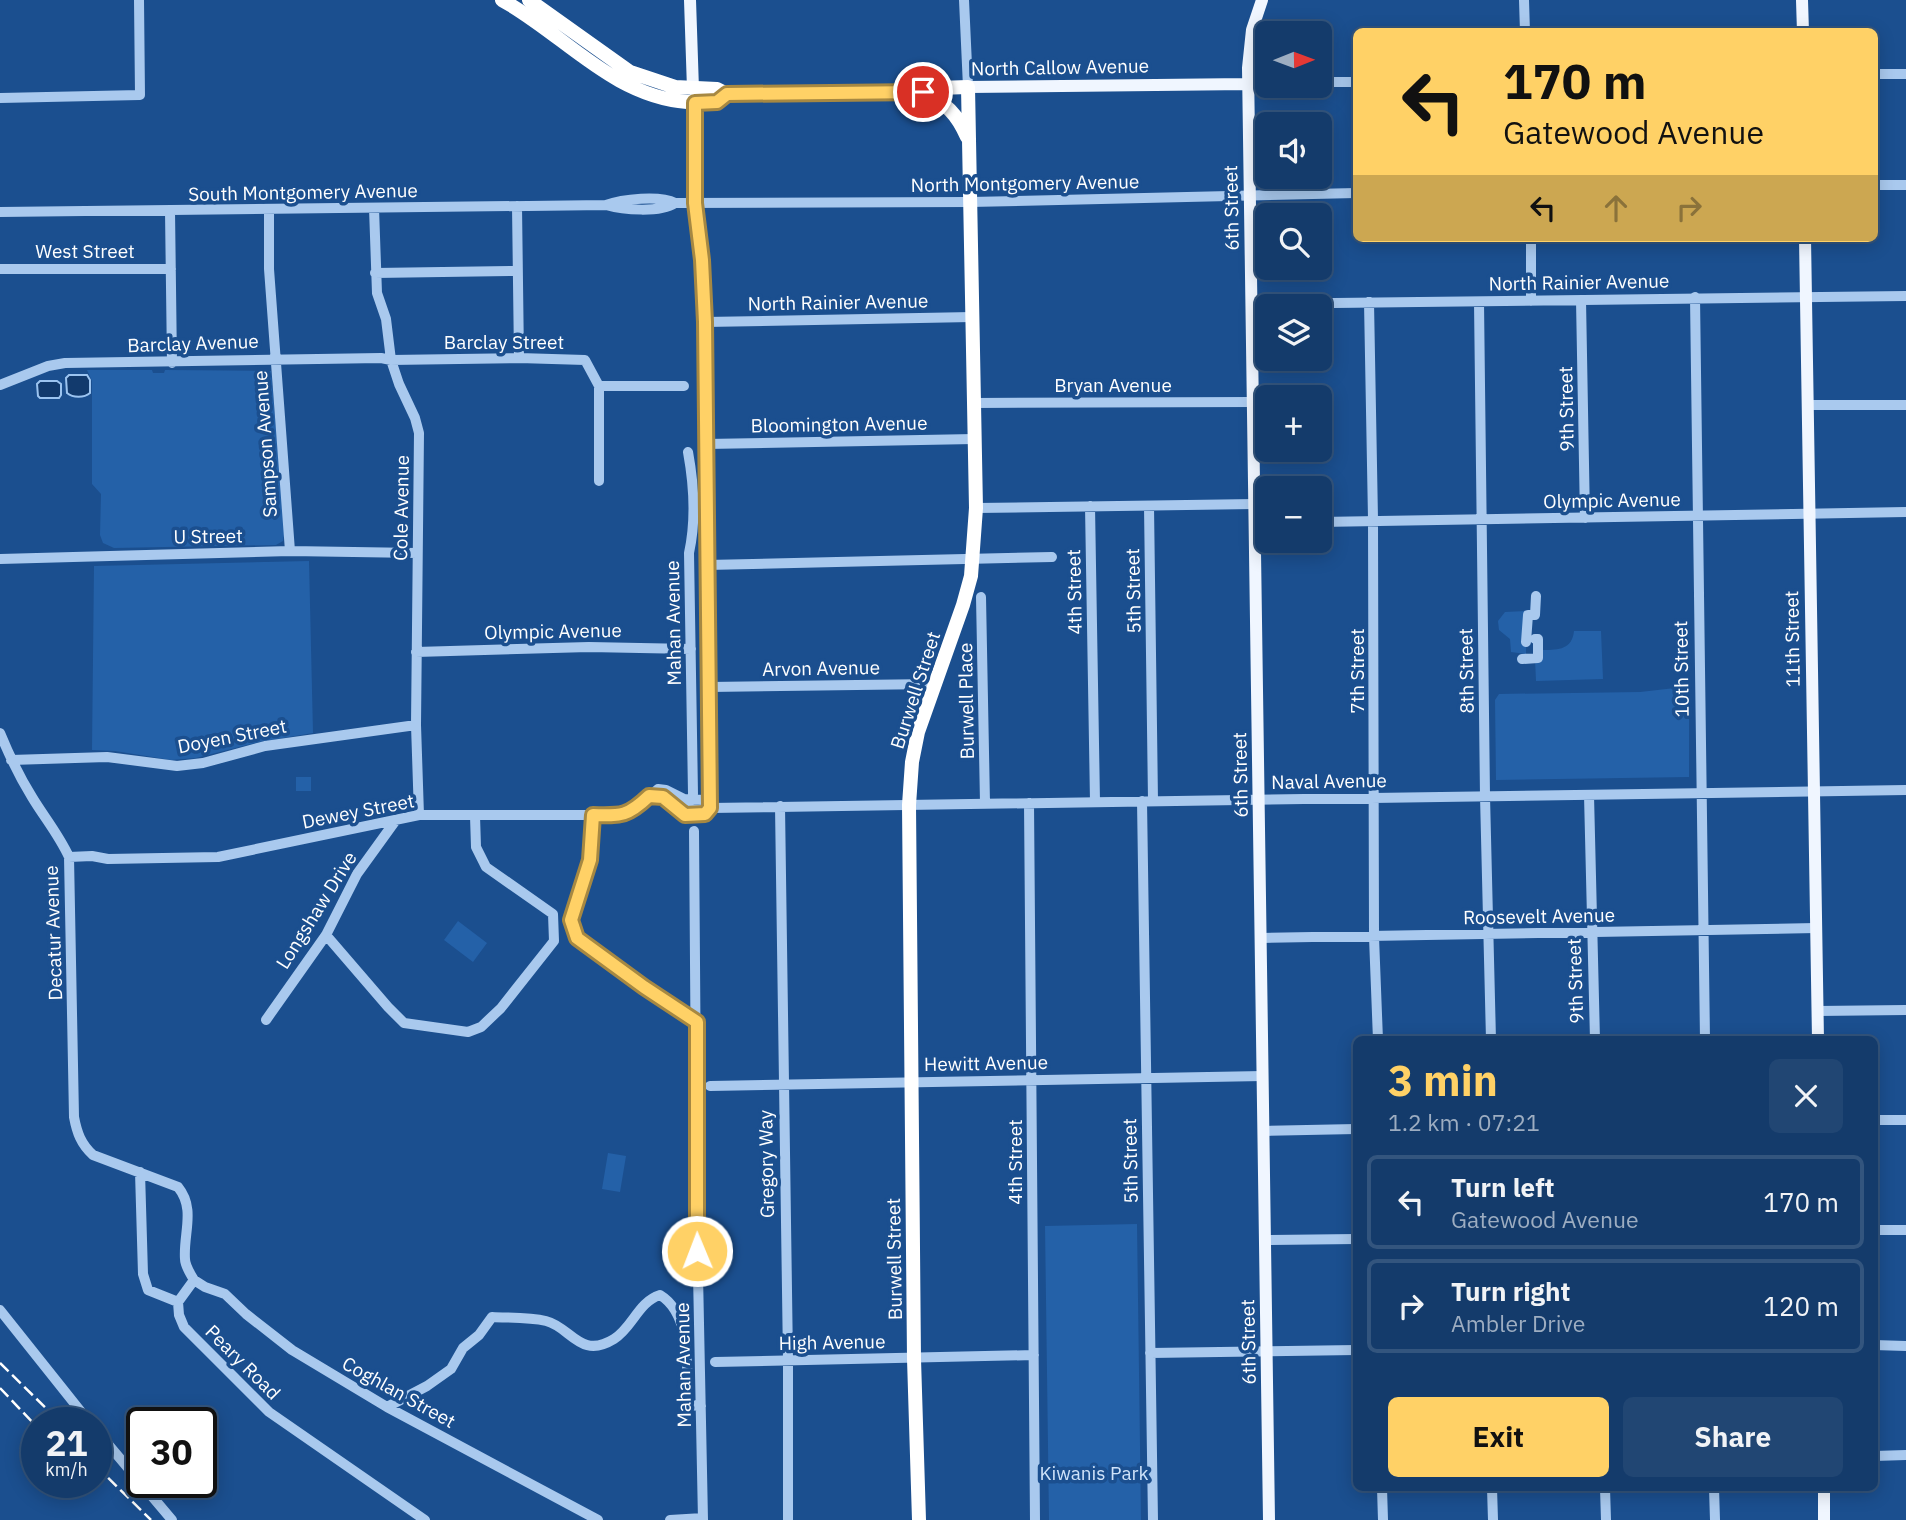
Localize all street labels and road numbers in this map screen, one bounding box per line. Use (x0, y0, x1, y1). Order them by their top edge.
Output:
street label: North Callow Avenue (971, 53, 1149, 81)
street label: 6th Street (1218, 165, 1244, 251)
street label: North Montgomery Avenue (911, 169, 1139, 197)
street label: South Montgomery Avenue (188, 178, 418, 206)
street label: West Street (35, 239, 135, 263)
street label: North Rainier Avenue (1488, 268, 1670, 296)
street label: North Rainier Avenue (747, 288, 929, 316)
street label: Barclay Avenue (127, 329, 259, 357)
street label: Barclay Street (444, 330, 564, 354)
street label: 9th Street (1553, 366, 1579, 452)
street label: Sampson Avenue (248, 370, 282, 518)
street label: Bryan Avenue (1054, 373, 1172, 397)
street label: Bloomington Avenue (750, 410, 928, 438)
street label: Cole Avenue (388, 455, 414, 561)
street label: Olympic Avenue (1543, 487, 1681, 513)
street label: U Street (173, 523, 243, 549)
street label: 5th Street (1120, 548, 1146, 634)
street label: 4th Street (1061, 549, 1087, 635)
street label: Mahan Avenue (660, 560, 686, 686)
street label: 11th Street (1779, 590, 1805, 688)
street label: Olympic Avenue (484, 618, 622, 644)
street label: 10th Street (1668, 620, 1694, 718)
street label: Burwell Street (885, 628, 945, 752)
street label: 7th Street (1345, 628, 1369, 714)
street label: 8th Street (1453, 628, 1479, 714)
street label: Burwell Place (953, 642, 979, 760)
street label: Arvon Avenue (762, 655, 880, 681)
street label: Doyen Street (175, 714, 289, 758)
street label: 6th Street (1227, 732, 1253, 818)
street label: Naval Avenue (1271, 768, 1387, 794)
street label: Dewey Street (300, 788, 416, 834)
street label: Longshaw Drive (270, 847, 362, 973)
street label: Decatur Avenue (39, 865, 67, 1001)
street label: Roosevelt Avenue (1463, 903, 1615, 929)
street label: 9th Street (1562, 938, 1588, 1024)
street label: Hewitt Avenue (924, 1050, 1048, 1076)
street label: Gregory Way (753, 1109, 779, 1218)
street label: 5th Street (1117, 1118, 1143, 1204)
street label: 4th Street (1003, 1119, 1027, 1205)
street label: Burwell Street (881, 1198, 907, 1320)
street label: 6th Street (1235, 1299, 1261, 1385)
street label: Mahan Avenue (670, 1302, 696, 1428)
street label: Peary Road (200, 1319, 286, 1405)
street label: High Avenue (778, 1329, 886, 1355)
street label: Coghlan Street (338, 1351, 460, 1433)

